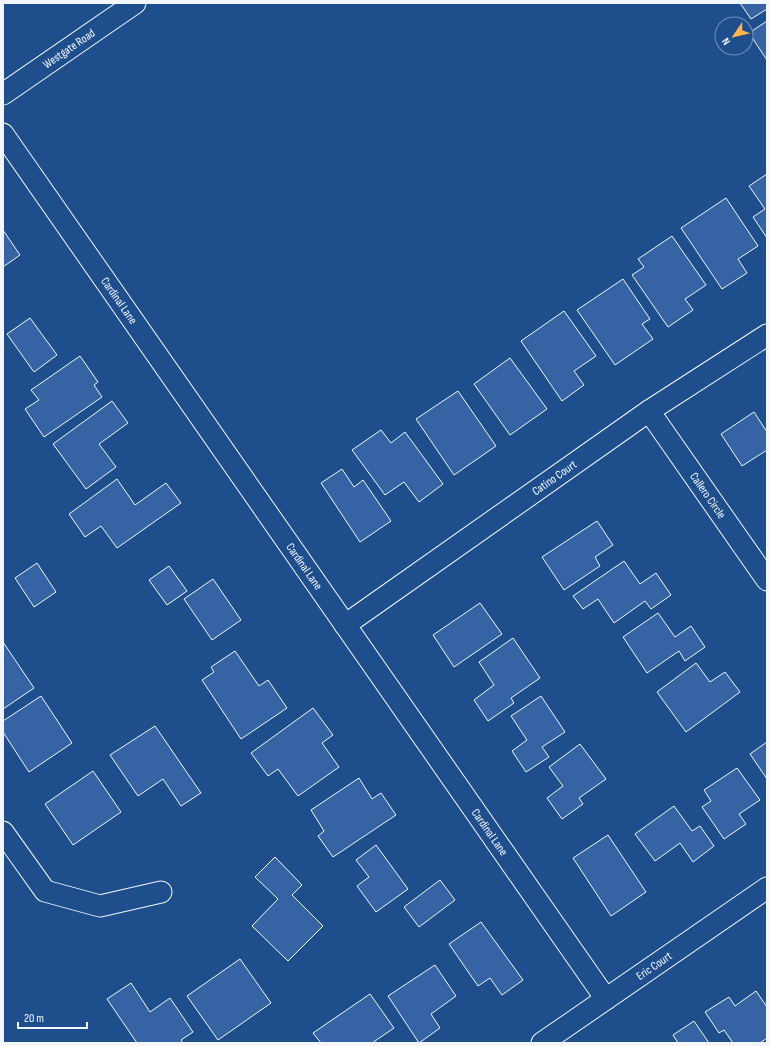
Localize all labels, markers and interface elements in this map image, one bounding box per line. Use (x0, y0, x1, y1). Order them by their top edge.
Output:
north arrow (714, 16, 754, 56)
street label: Westgate Road (40, 26, 98, 72)
text: N (719, 35, 733, 48)
street label: Cardinal Lane (97, 274, 140, 327)
street label: Catino Court (529, 457, 580, 499)
street label: Callero Circle (686, 470, 729, 522)
street label: Cardinal Lane (282, 540, 326, 593)
street label: Cardinal Lane (468, 806, 511, 859)
street label: Eric Court (633, 948, 675, 984)
scale bar (18, 1004, 87, 1030)
text: 20 m (24, 1011, 44, 1026)

